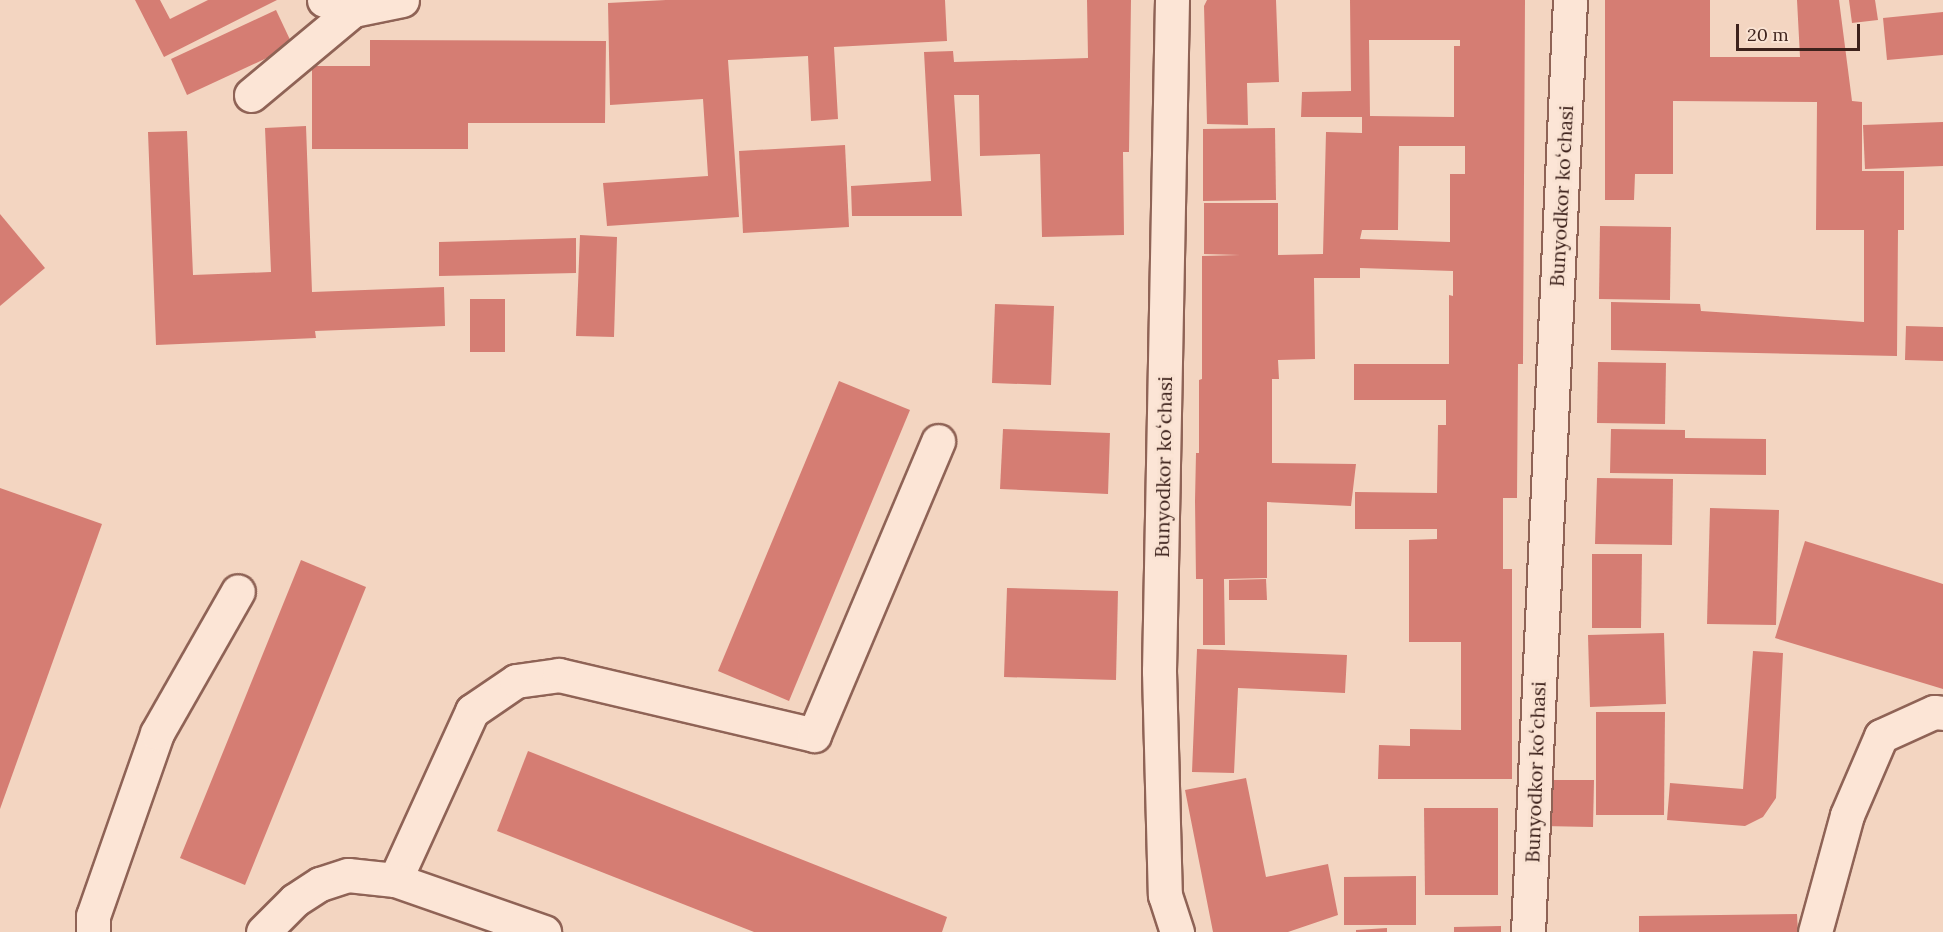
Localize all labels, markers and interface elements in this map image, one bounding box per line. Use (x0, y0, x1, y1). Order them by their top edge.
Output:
scale bar (1739, 12, 1864, 50)
text: 20 m (1747, 23, 1789, 46)
street label: Bunyodkor koʻchasi (1544, 105, 1578, 287)
street label: Bunyodkor koʻchasi (1149, 376, 1177, 558)
street label: Bunyodkor koʻchasi (1520, 681, 1550, 863)

